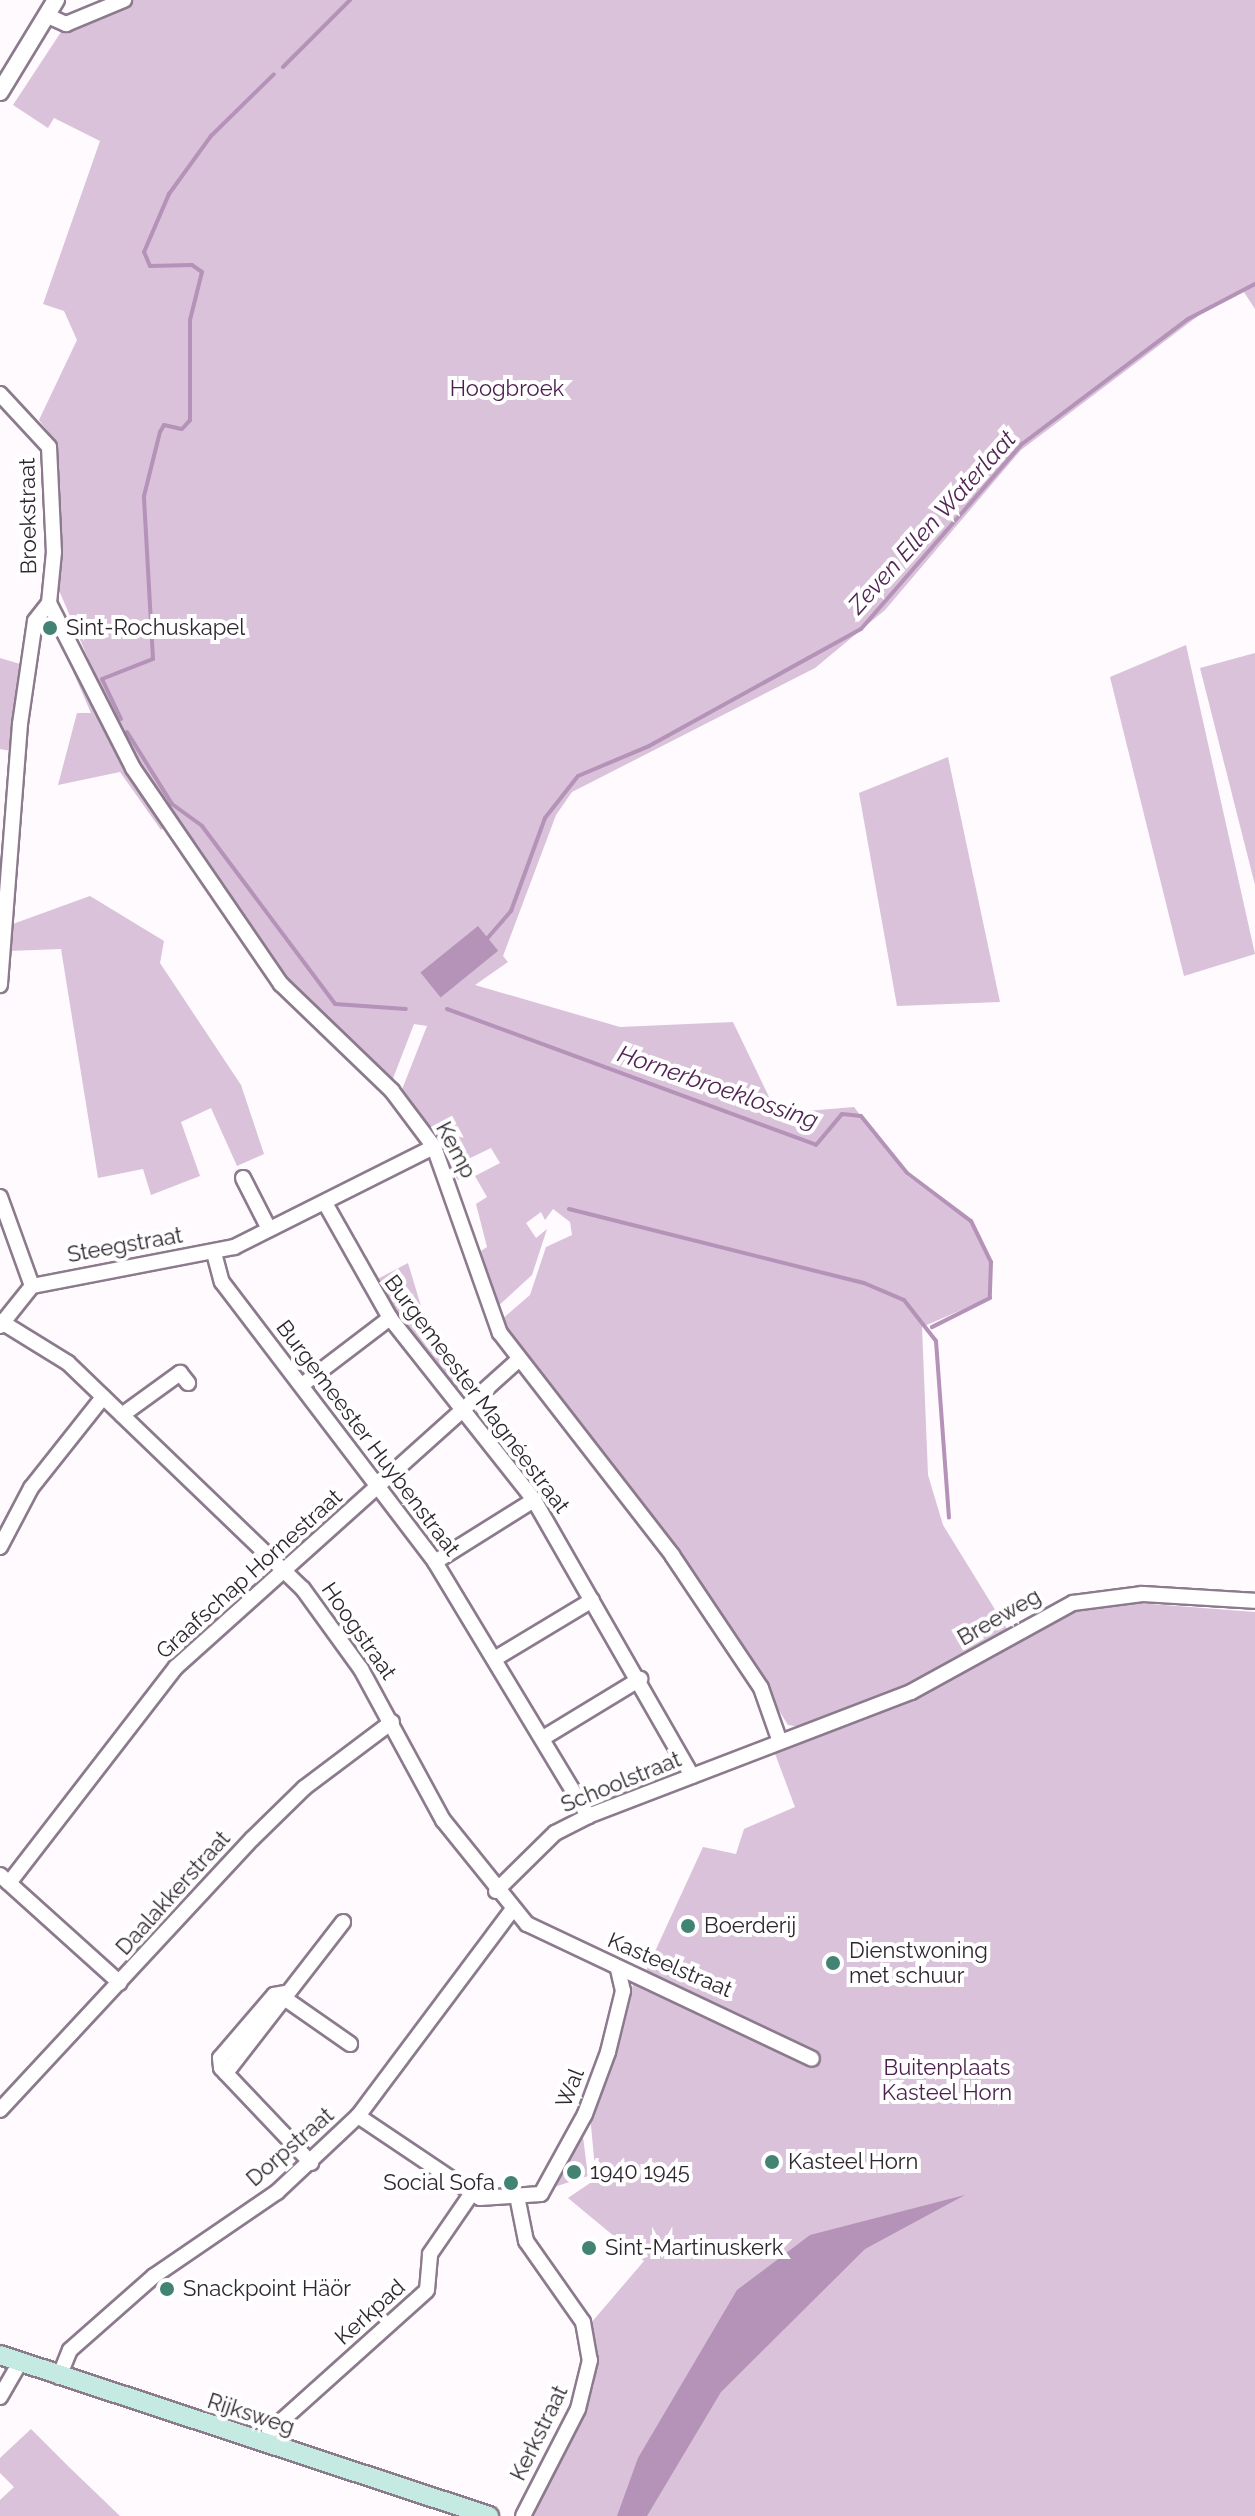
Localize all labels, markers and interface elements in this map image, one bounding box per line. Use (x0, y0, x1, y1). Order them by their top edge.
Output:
park label: Hoogbroek (450, 376, 564, 402)
water label: Zeven Ellen Waterlaat (842, 424, 1022, 620)
street label: Broekstraat (14, 457, 42, 575)
place label: Sint-Rochuskapel (66, 615, 245, 641)
marker: Sint-Rochuskapel (41, 619, 59, 637)
water label: Hornerbroeklossing (614, 1039, 822, 1135)
street label: Kemp (430, 1117, 482, 1183)
street label: Steegstraat (65, 1222, 185, 1268)
street label: Burgemeester Magnéestraat (379, 1269, 575, 1519)
street label: Burgemeester Huybenstraat (270, 1315, 466, 1561)
street label: Graafschap Hornestraat (151, 1484, 347, 1664)
street label: Hoogstraat (316, 1577, 402, 1685)
street label: Breeweg (953, 1583, 1045, 1651)
street label: Schoolstraat (557, 1746, 685, 1818)
street label: Daalakkerstraat (110, 1825, 236, 1961)
place label: Boerderij (704, 1913, 796, 1939)
marker: Boerderij (679, 1917, 697, 1935)
street label: Kasteelstraat (604, 1927, 736, 2003)
place label: Dienstwoning met schuur (849, 1937, 988, 1988)
marker: Dienstwoning met schuur (824, 1954, 842, 1972)
park label: Buitenplaats Kasteel Horn (881, 2054, 1013, 2106)
street label: Wal (550, 2065, 590, 2111)
street label: Dorpstraat (241, 2102, 339, 2192)
place label: Kasteel Horn (788, 2149, 919, 2175)
marker: Kasteel Horn (763, 2153, 781, 2171)
place label: 1940 1945 (590, 2159, 690, 2185)
marker: 1940 1945 (565, 2163, 583, 2181)
place label: Social Sofa (383, 2170, 495, 2196)
marker: Social Sofa (502, 2174, 520, 2192)
place label: Sint-Martinuskerk (605, 2235, 783, 2261)
marker: Sint-Martinuskerk (580, 2239, 598, 2257)
street label: Kerkpad (330, 2274, 410, 2350)
place label: Snackpoint Häör (183, 2276, 351, 2302)
marker: Snackpoint Häör (158, 2280, 176, 2298)
street label: Kerkstraat (505, 2381, 573, 2485)
street label: Rijksweg (204, 2388, 298, 2440)

